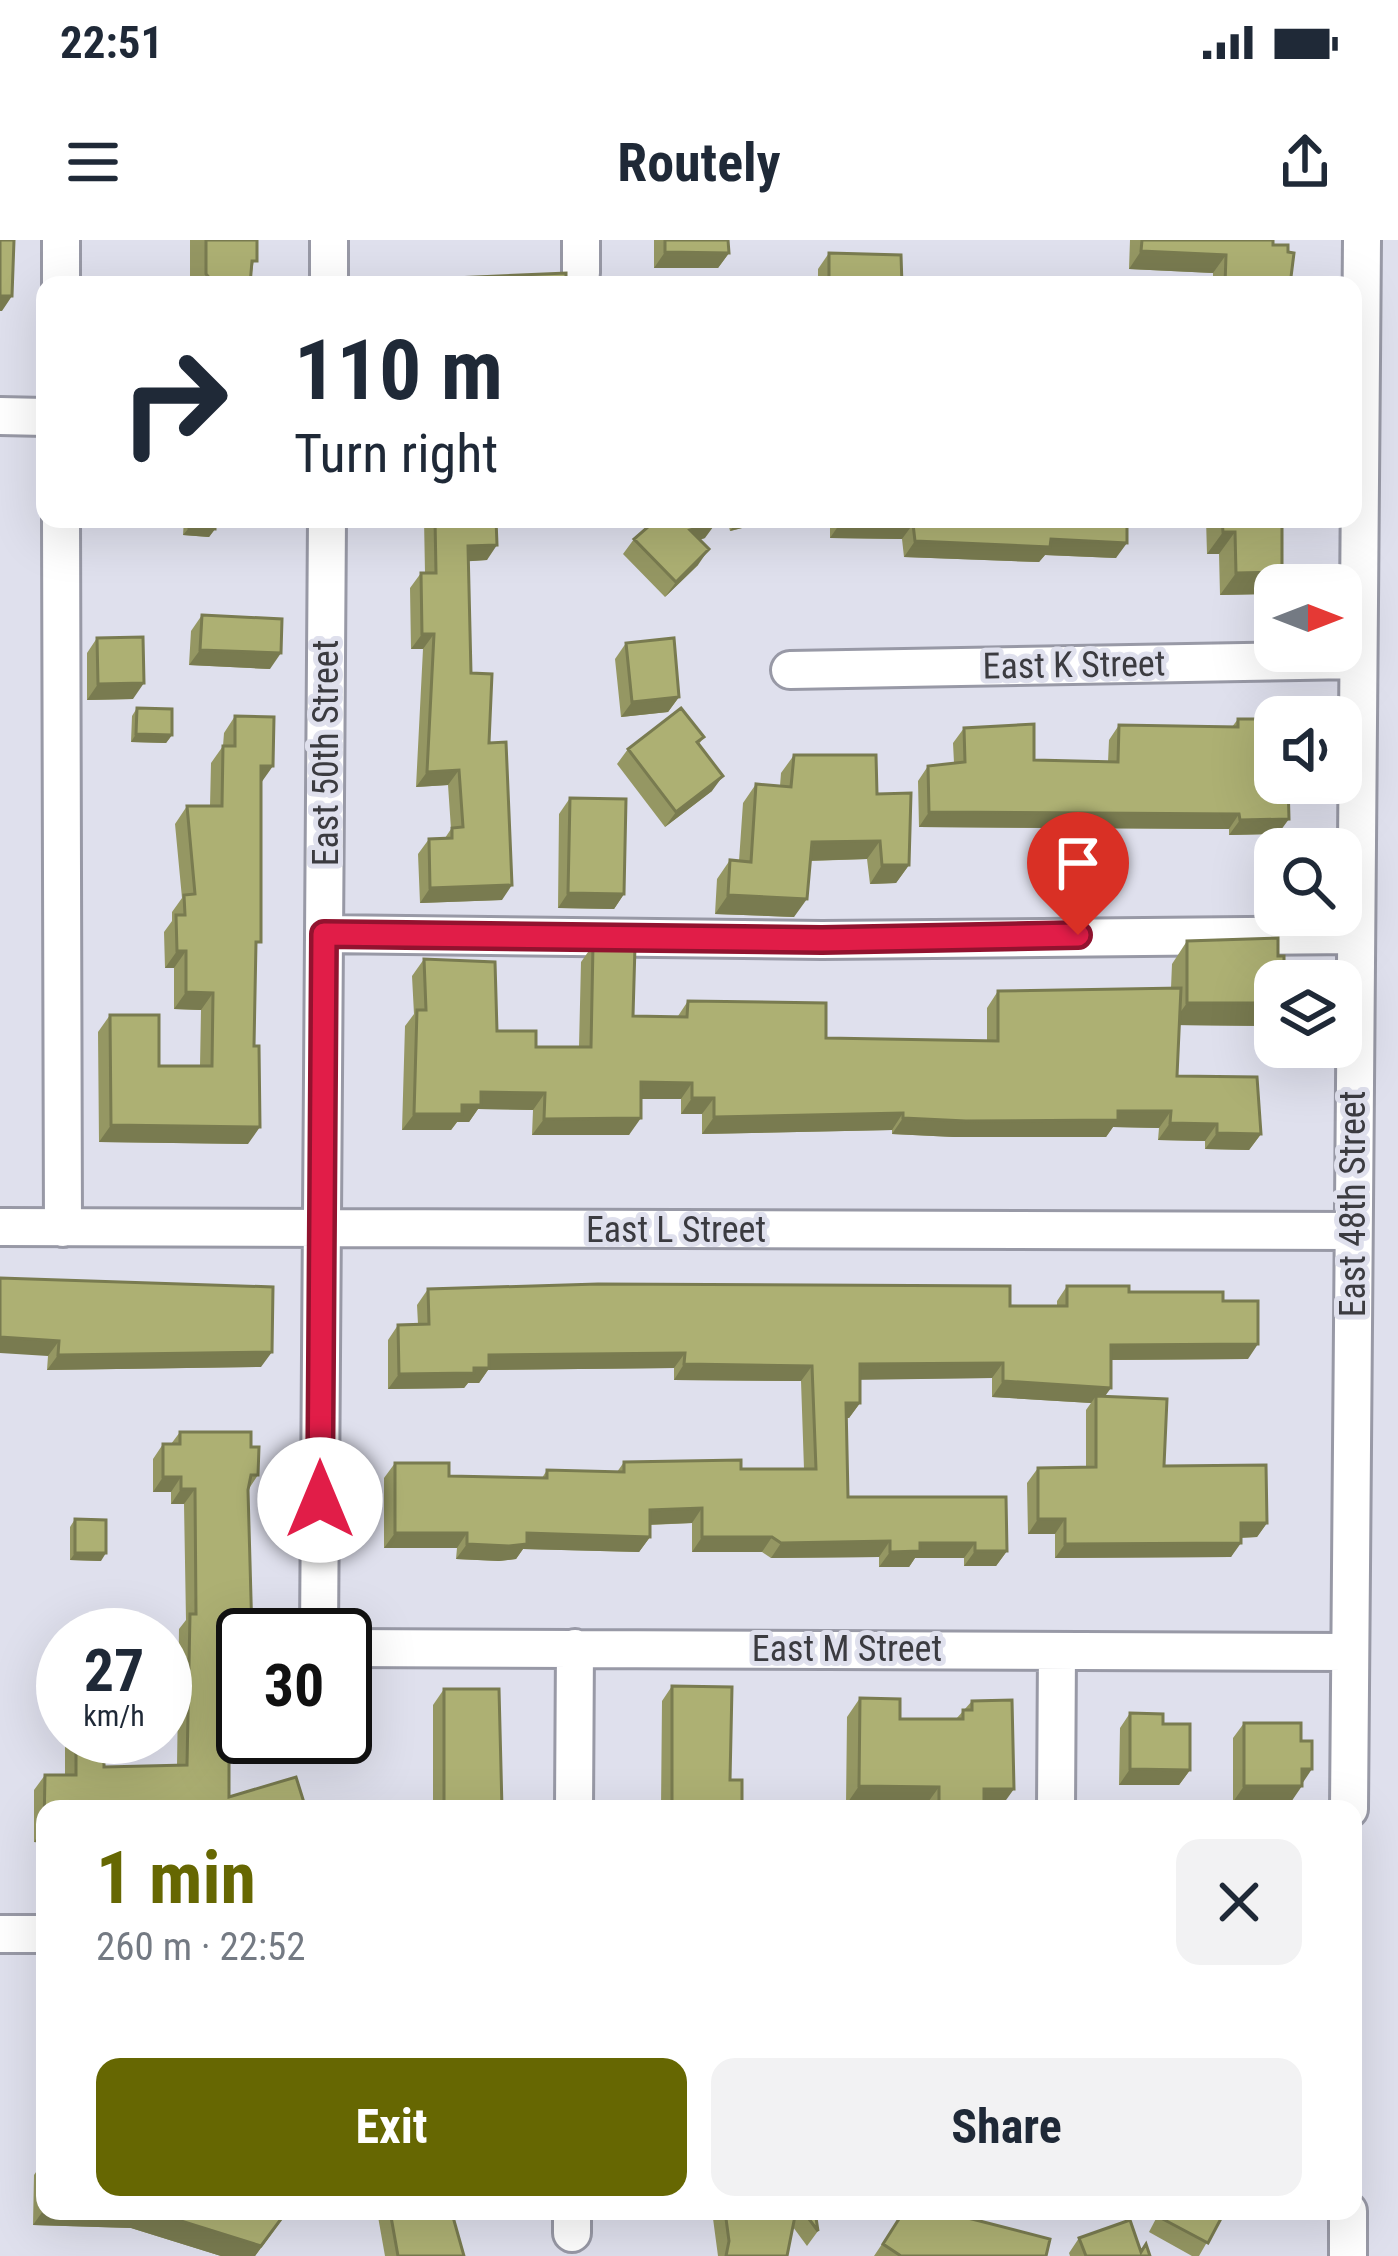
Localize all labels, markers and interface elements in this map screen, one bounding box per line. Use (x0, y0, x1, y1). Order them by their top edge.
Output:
text: 22:51 (60, 16, 163, 69)
icon: menu (60, 129, 126, 195)
icon: share (1272, 129, 1338, 195)
text: Routely (617, 131, 781, 194)
text: 110 m (294, 321, 503, 420)
icon: right (96, 324, 252, 480)
text: Turn right (294, 422, 498, 485)
north arrow (1254, 564, 1362, 672)
map controls (1254, 564, 1362, 1068)
street label: East 50th Street (305, 640, 347, 866)
street label: East K Street (982, 642, 1166, 688)
button: sound (1254, 696, 1362, 804)
pin (1027, 812, 1129, 935)
button: search (1254, 828, 1362, 936)
icon: arrive (1045, 830, 1111, 896)
button: layers (1254, 960, 1362, 1068)
street label: East 48th Street (1332, 1091, 1374, 1317)
street label: East L Street (586, 1209, 766, 1251)
position arrow (257, 1437, 383, 1563)
speed limit sign: 30 (216, 1608, 372, 1764)
street label: East M Street (752, 1628, 942, 1670)
text: 27 (84, 1635, 144, 1706)
text: km/h (83, 1698, 145, 1733)
text: 1 min (96, 1836, 256, 1921)
button: close (1176, 1839, 1302, 1965)
text: 260 m · 22:52 (96, 1924, 306, 1970)
button: Exit (96, 2058, 687, 2196)
button: Share (711, 2058, 1302, 2196)

